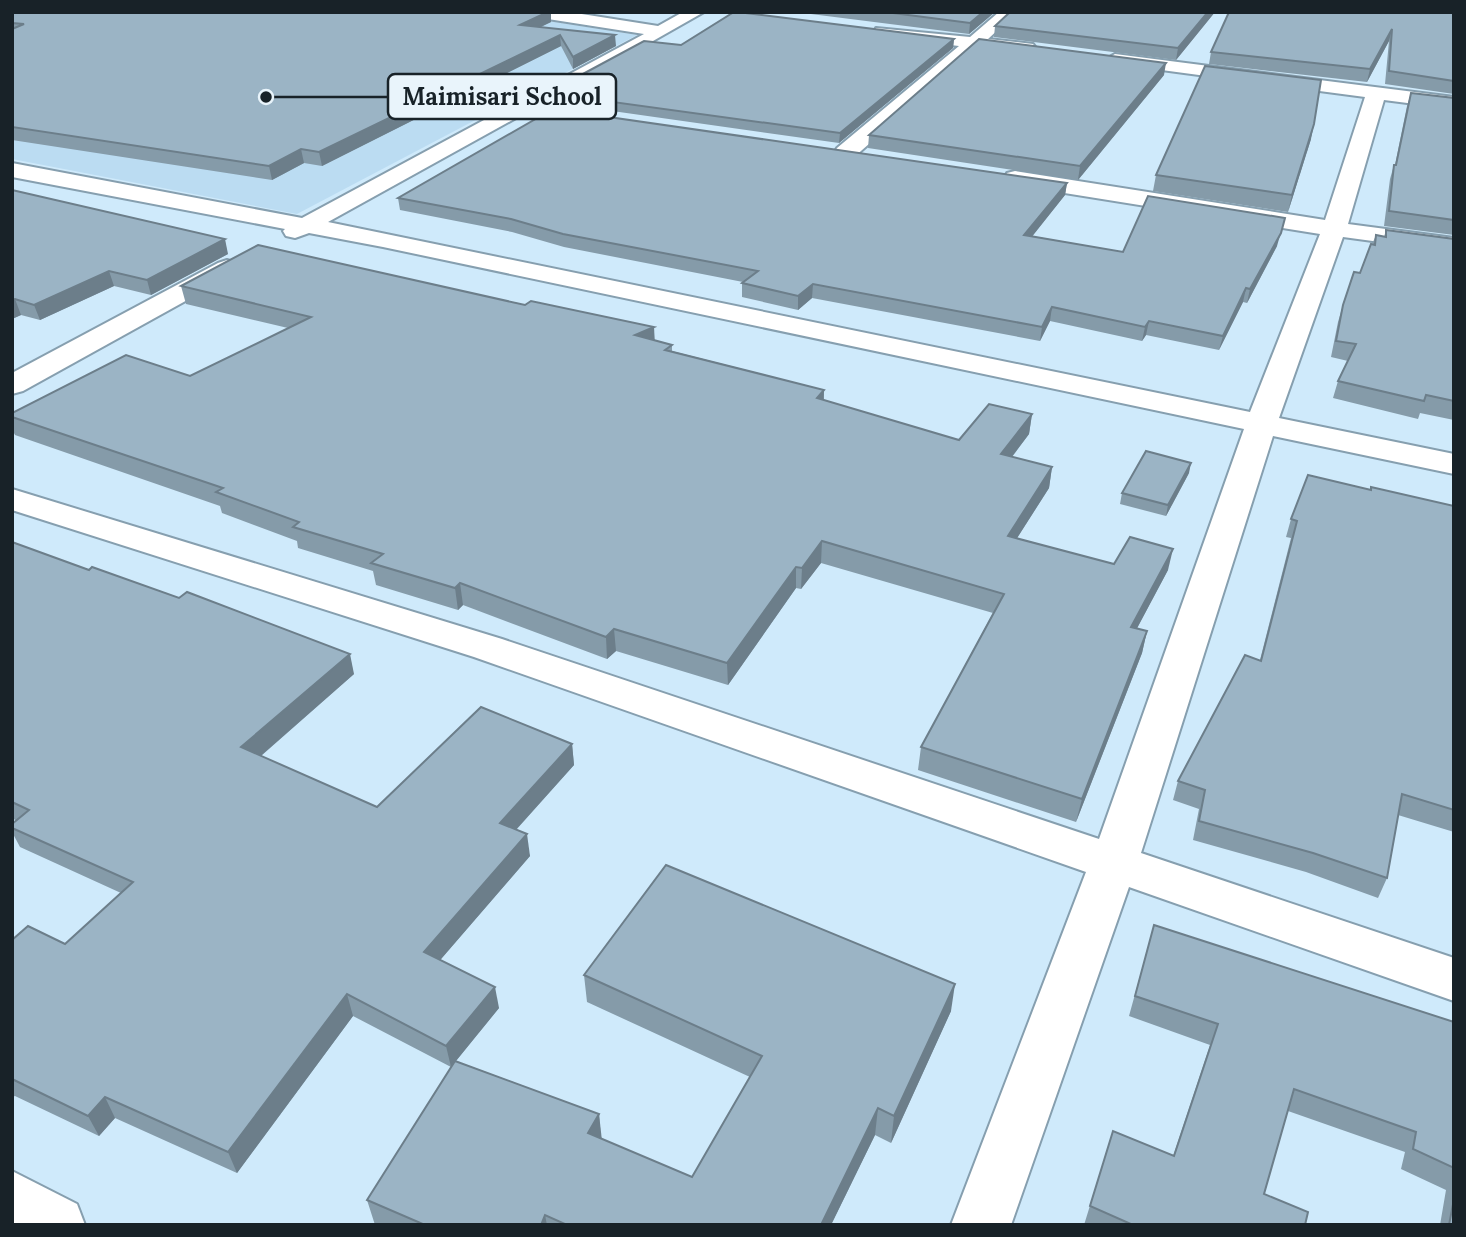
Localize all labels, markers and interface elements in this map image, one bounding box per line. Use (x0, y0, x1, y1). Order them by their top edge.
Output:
callout: Maimisari School (388, 74, 616, 119)
text: Maimisari School (402, 81, 602, 112)

